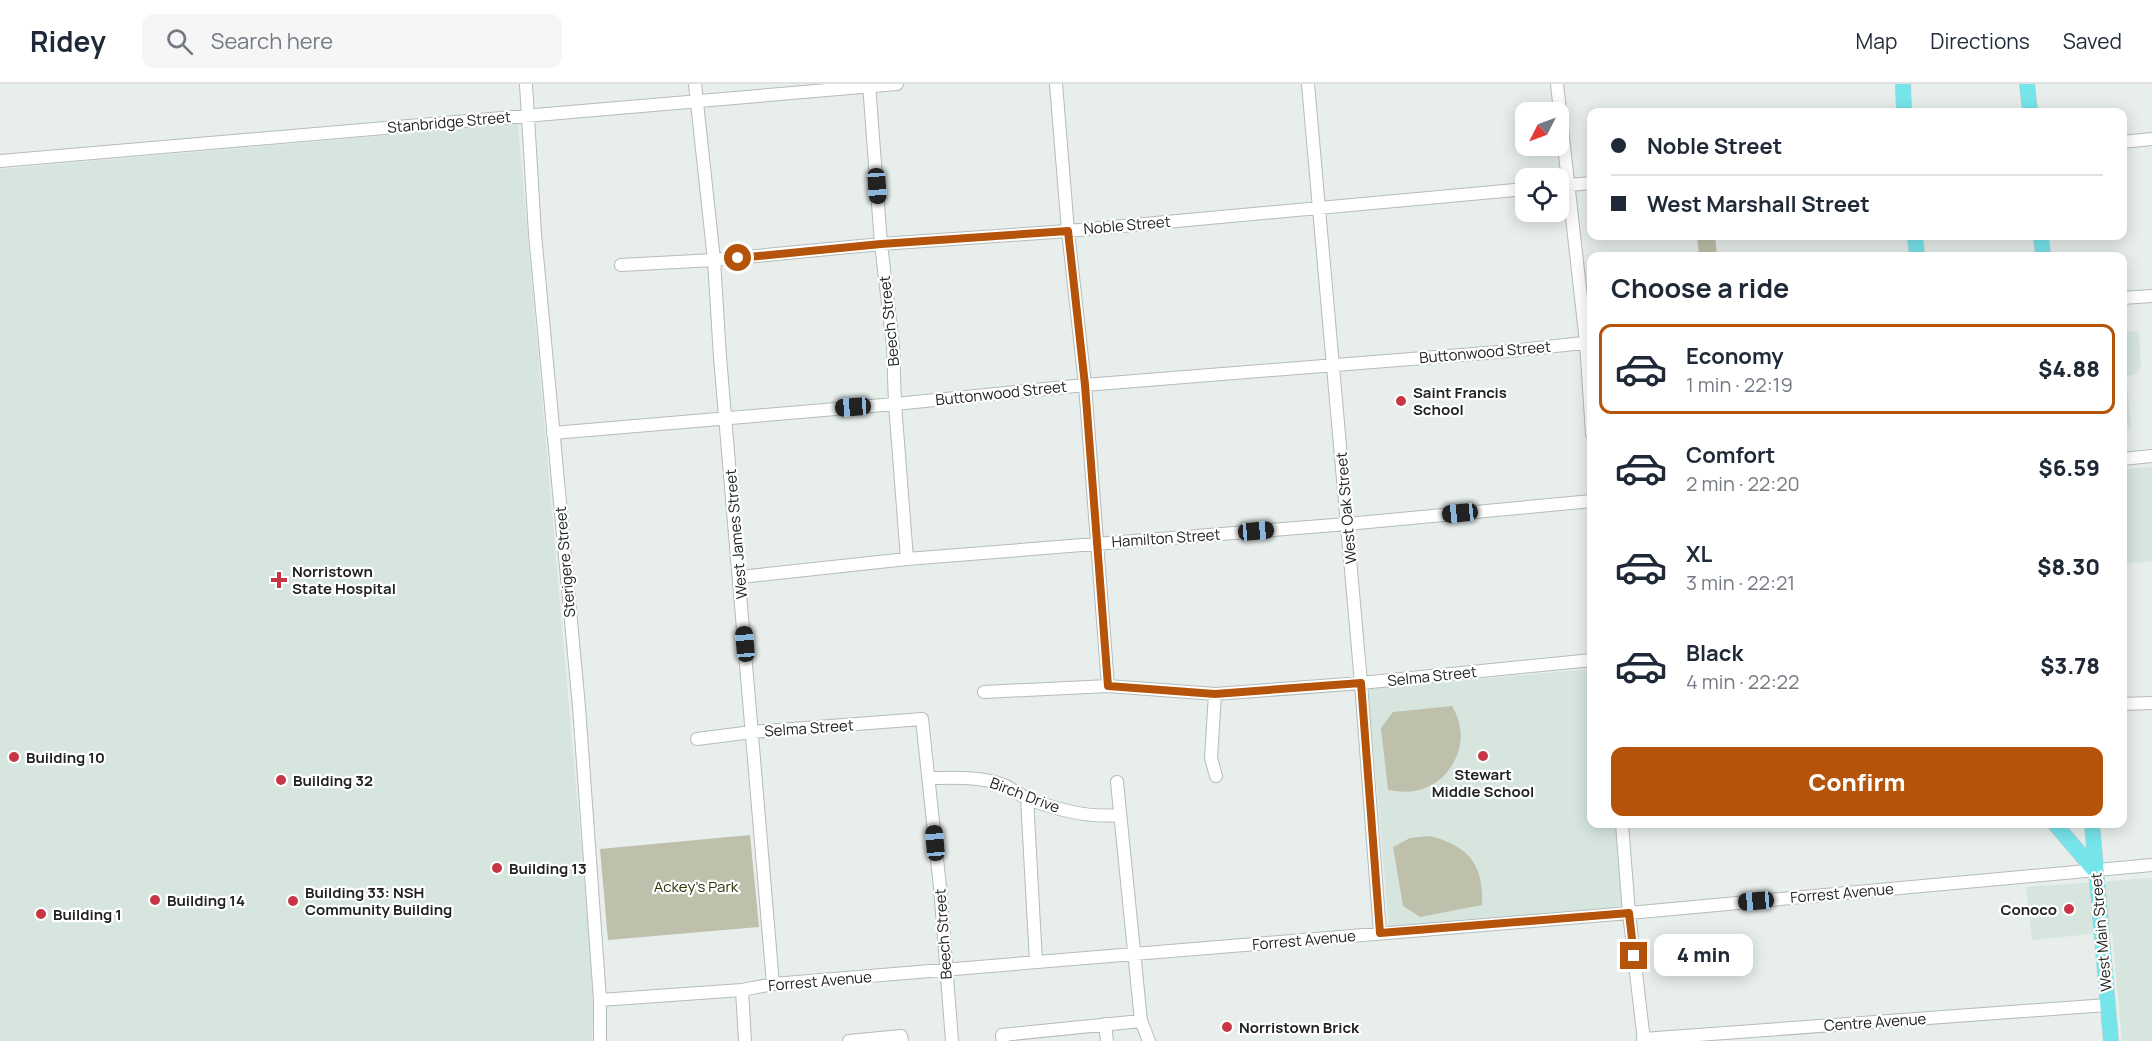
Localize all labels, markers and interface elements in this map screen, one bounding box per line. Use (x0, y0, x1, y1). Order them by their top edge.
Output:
search box (142, 14, 562, 68)
text: Ridey (30, 22, 106, 60)
icon: search (163, 25, 196, 58)
text: Search here (211, 26, 333, 56)
text: Map (1856, 27, 1897, 55)
text: Directions (1930, 27, 2030, 55)
text: Saved (2063, 27, 2122, 55)
north arrow (1515, 102, 1569, 156)
map controls (1515, 102, 1569, 222)
street label: Stanbridge Street (386, 106, 512, 138)
text: Noble Street (1647, 131, 1782, 161)
car (867, 167, 887, 205)
button: locate (1515, 168, 1569, 222)
text: West Marshall Street (1647, 189, 1870, 219)
street label: Noble Street (1083, 211, 1171, 239)
route start (724, 244, 751, 271)
text: Choose a ride (1611, 269, 1789, 306)
street label: Beech Street (874, 275, 904, 367)
street label: Buttonwood Street (1418, 336, 1552, 368)
text: Economy (1686, 341, 1784, 371)
icon: car (1614, 342, 1668, 396)
text: $4.88 (2038, 354, 2100, 384)
text: 1 min · 22:19 (1686, 371, 1793, 398)
street label: Buttonwood Street (934, 376, 1068, 410)
place label: Saint Francis School (1413, 382, 1507, 420)
marker: Saint Francis School (1394, 394, 1408, 408)
car (834, 397, 872, 417)
text: Comfort (1686, 440, 1775, 470)
icon: car (1614, 441, 1668, 495)
street label: West Oak Street (1331, 451, 1361, 565)
text: $6.59 (2039, 453, 2100, 483)
street label: West James Street (720, 468, 752, 600)
text: 2 min · 22:20 (1686, 470, 1800, 497)
car (1441, 502, 1479, 524)
street label: Sterigere Street (550, 506, 580, 618)
car (1237, 520, 1275, 542)
street label: Hamilton Street (1111, 524, 1221, 552)
text: XL (1686, 539, 1712, 569)
icon: car (1614, 540, 1668, 594)
text: $8.30 (2037, 552, 2100, 582)
place label: Norristown State Hospital (292, 561, 396, 599)
text: 3 min · 22:21 (1686, 569, 1795, 596)
marker: Norristown State Hospital (270, 571, 288, 589)
car (734, 625, 756, 663)
text: Black (1686, 638, 1743, 668)
icon: car (1614, 639, 1668, 693)
text: $3.78 (2040, 651, 2100, 681)
street label: Selma Street (1386, 661, 1478, 691)
text: 4 min · 22:22 (1686, 668, 1799, 695)
street label: Selma Street (764, 714, 854, 742)
place label: Building 10 (26, 747, 105, 768)
button: Confirm (1611, 747, 2103, 816)
marker: Stewart Middle School (1476, 749, 1490, 763)
marker: Building 10 (7, 750, 21, 764)
place label: Stewart Middle School (1432, 764, 1534, 802)
place label: Building 32 (293, 770, 373, 791)
street label: Birch Drive (987, 772, 1063, 818)
marker: Building 32 (274, 773, 288, 787)
car (924, 824, 946, 862)
place label: Building 13 (509, 858, 587, 879)
marker: Building 13 (490, 861, 504, 875)
street label: West Main Street (2085, 872, 2117, 992)
park label: Ackey's Park (654, 876, 739, 897)
street label: Forrest Avenue (1789, 878, 1895, 908)
place label: Building 33: NSH Community Building (305, 882, 452, 920)
street label: Beech Street (929, 888, 957, 980)
place label: Building 14 (167, 890, 245, 911)
car (1737, 890, 1775, 912)
marker: Building 14 (148, 893, 162, 907)
marker: Building 33: NSH Community Building (286, 894, 300, 908)
place label: Conoco (2000, 899, 2057, 920)
marker: Conoco (2062, 902, 2076, 916)
place label: Building 1 (53, 904, 122, 925)
marker: Building 1 (34, 907, 48, 921)
street label: Forrest Avenue (1251, 925, 1357, 955)
callout: 4 min (1655, 935, 1754, 977)
text: 4 min (1677, 941, 1730, 968)
route end (1620, 942, 1647, 969)
street label: Forrest Avenue (767, 966, 873, 996)
street label: Centre Avenue (1823, 1008, 1927, 1036)
place label: Norristown Brick (1239, 1017, 1360, 1038)
marker: Norristown Brick (1220, 1020, 1234, 1034)

